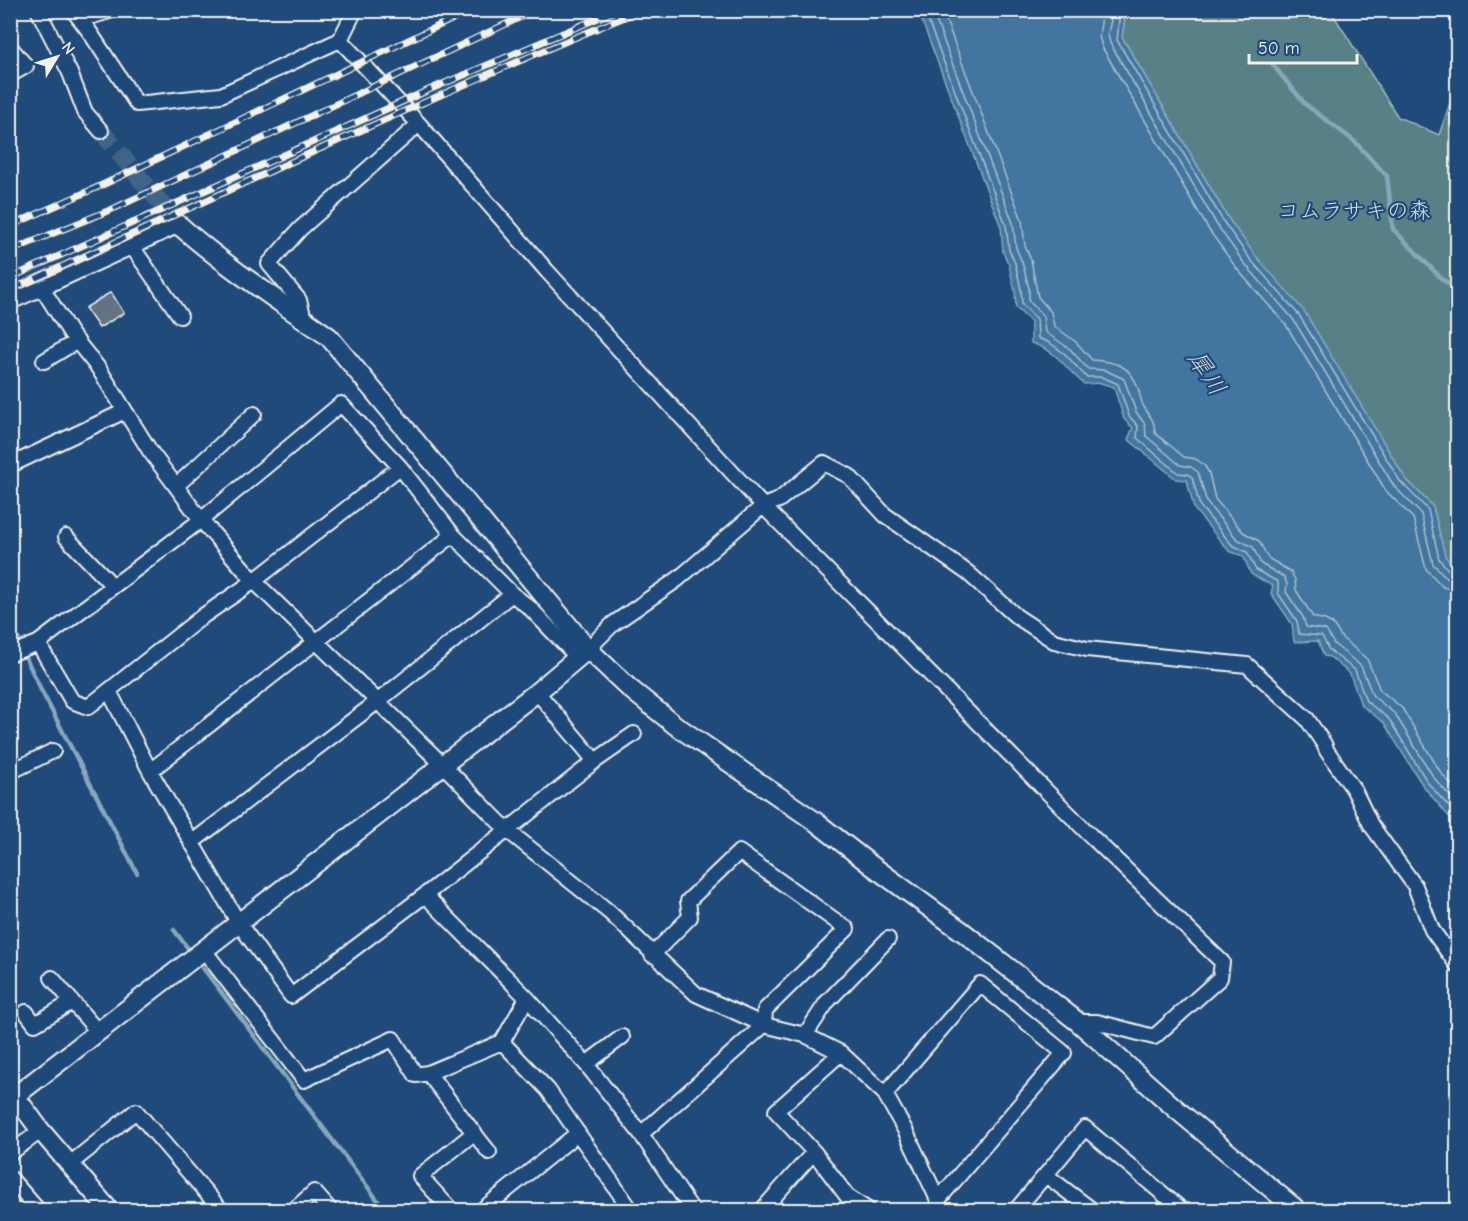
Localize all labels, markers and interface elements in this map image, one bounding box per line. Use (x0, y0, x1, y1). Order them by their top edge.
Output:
north arrow (27, 27, 87, 87)
scale bar (1249, 27, 1357, 65)
text: 50 m (1258, 38, 1300, 59)
text: N (58, 39, 78, 58)
park label: コムラサキの森 (1277, 198, 1431, 224)
water label: 犀川 (1182, 345, 1232, 401)

